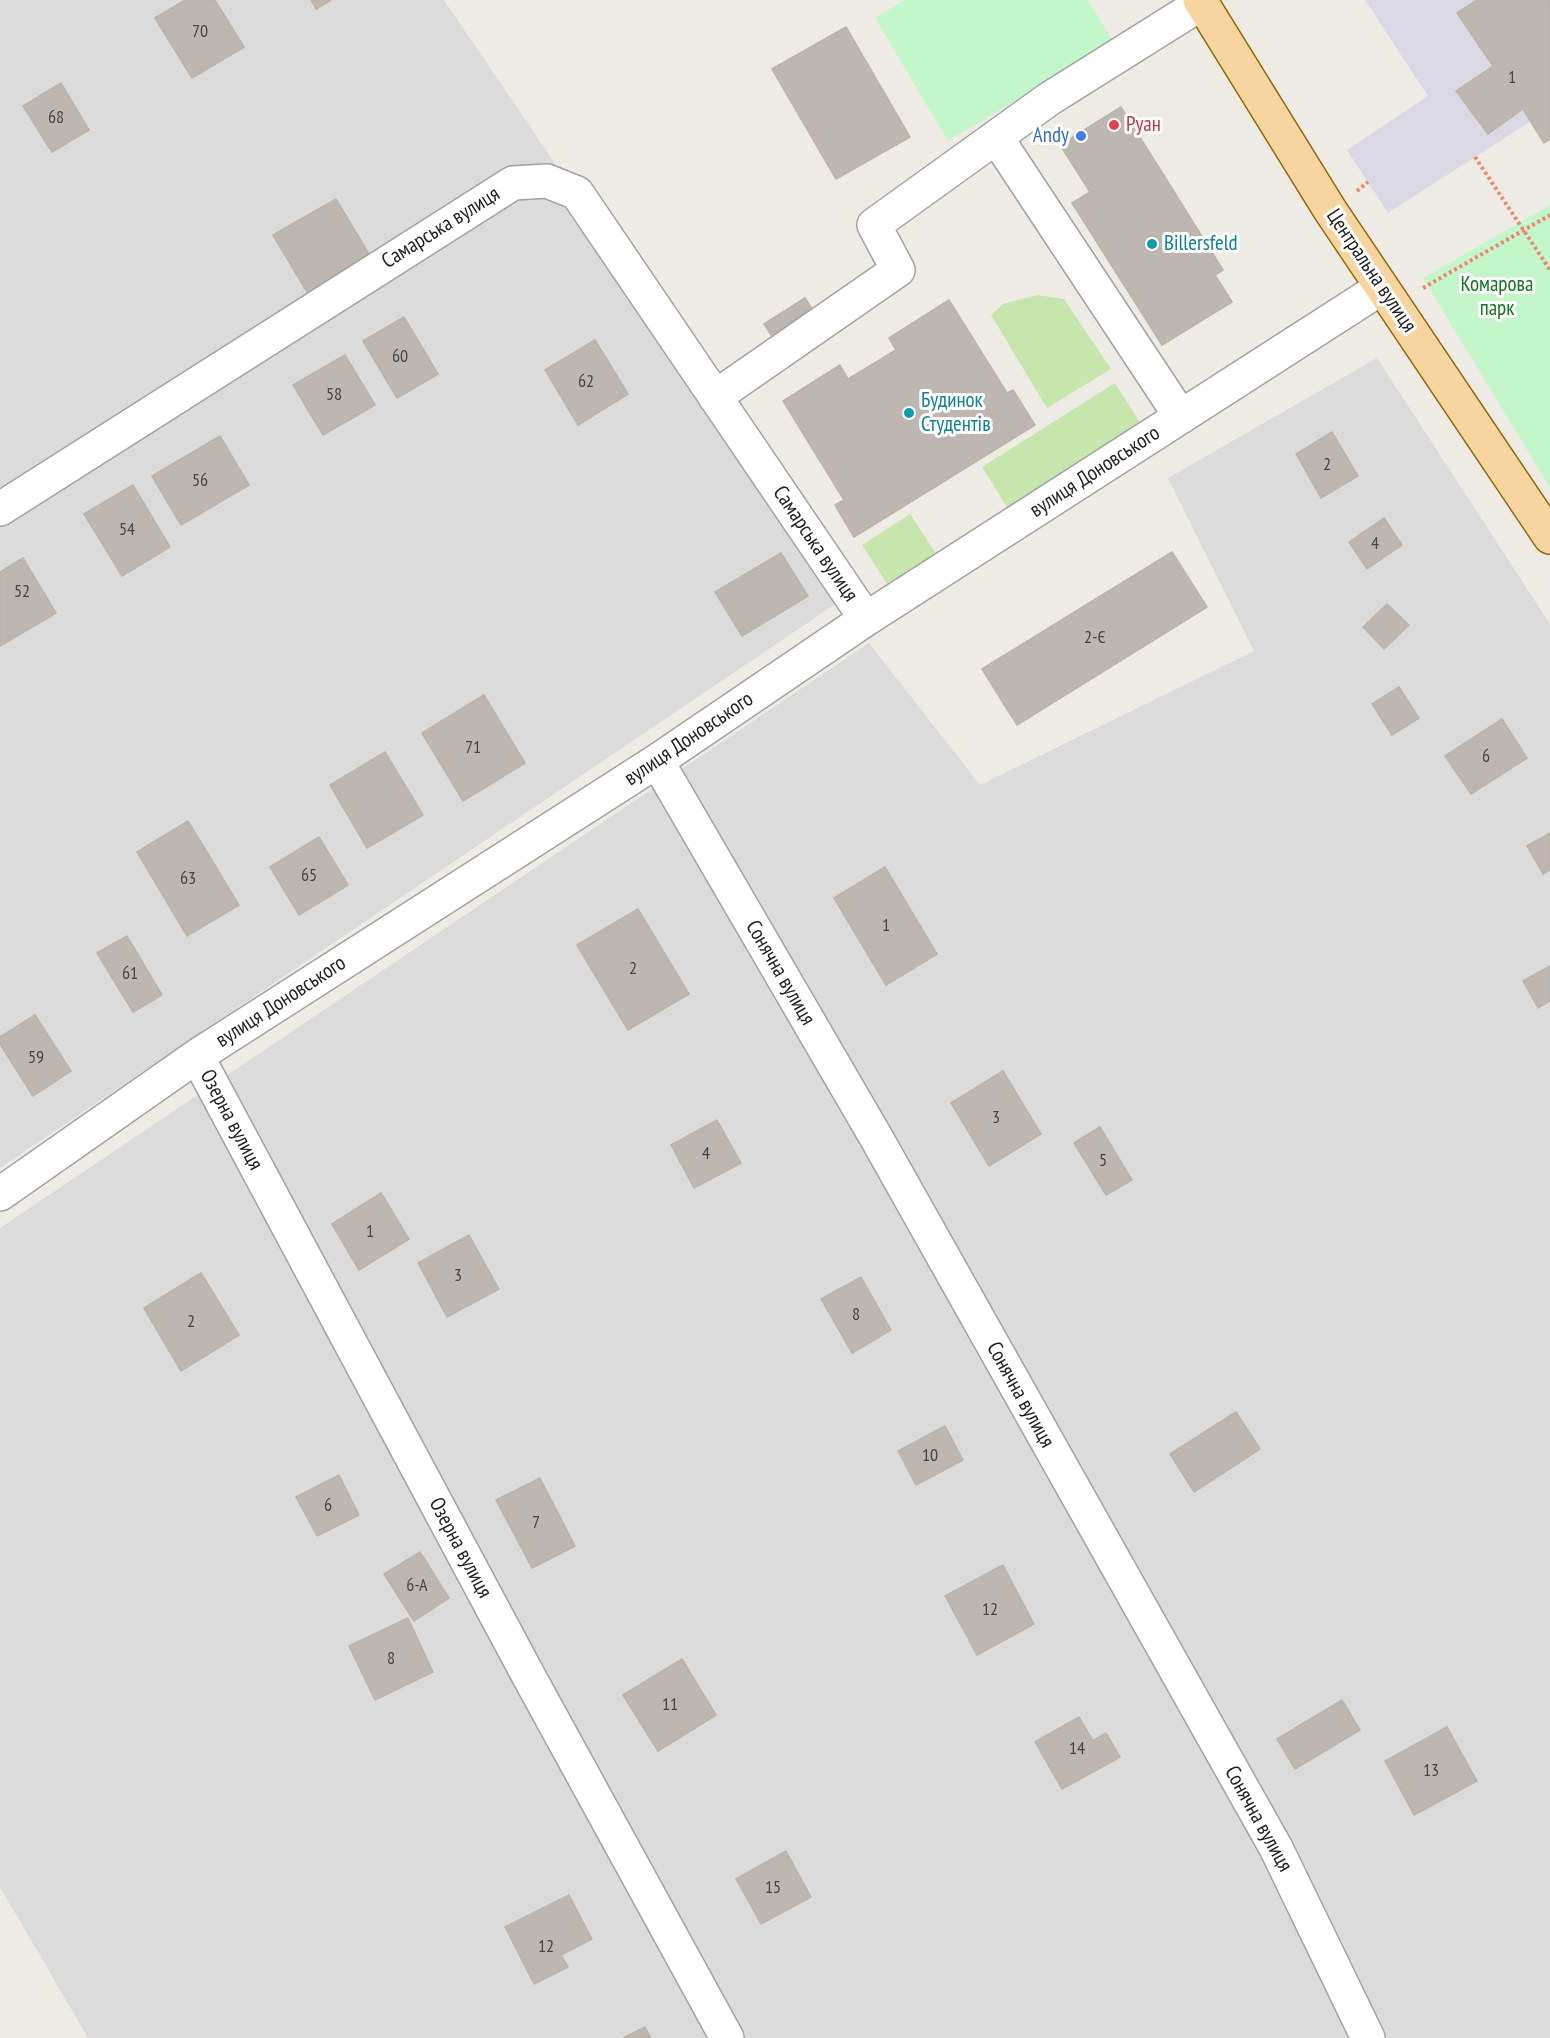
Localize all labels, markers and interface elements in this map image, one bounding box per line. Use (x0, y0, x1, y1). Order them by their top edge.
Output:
house number: 70 (192, 21, 208, 43)
house number: 1 (1508, 67, 1516, 89)
house number: 68 (48, 107, 64, 129)
place label: Руан (1126, 112, 1161, 138)
marker: Руан (1107, 118, 1121, 132)
place label: Andy (1033, 123, 1069, 149)
marker: Andy (1074, 129, 1088, 143)
street label: Самарська вулиця (377, 182, 505, 274)
street label: Центральна вулиця (1321, 205, 1421, 337)
place label: Billersfeld (1164, 231, 1238, 257)
marker: Billersfeld (1145, 237, 1159, 251)
park label: Комарова парк (1461, 272, 1533, 322)
house number: 60 (392, 346, 408, 368)
house number: 62 (578, 371, 594, 393)
house number: 58 (326, 384, 342, 406)
place label: Будинок Студентів (921, 388, 991, 438)
marker: Будинок Студентів (902, 406, 916, 420)
street label: вулиця Доновського (1025, 421, 1165, 523)
house number: 2 (1323, 454, 1331, 476)
house number: 56 (192, 470, 208, 492)
street label: Самарська вулиця (767, 481, 863, 607)
house number: 54 (119, 519, 135, 541)
house number: 4 (1371, 533, 1379, 555)
house number: 52 (14, 581, 30, 603)
house number: 2-Є (1084, 627, 1106, 649)
street label: вулиця Доновського (620, 687, 758, 791)
house number: 71 (465, 737, 481, 759)
house number: 6 (1482, 746, 1490, 768)
house number: 65 (301, 865, 317, 887)
house number: 63 (180, 868, 196, 890)
house number: 1 (882, 915, 890, 937)
street label: Сонячна вулиця (740, 916, 820, 1030)
street label: вулиця Доновського (211, 951, 351, 1053)
house number: 2 (629, 958, 637, 980)
house number: 61 (122, 963, 138, 985)
house number: 59 (28, 1047, 44, 1069)
street label: Озерна вулиця (194, 1066, 268, 1174)
house number: 3 (992, 1107, 1000, 1129)
house number: 4 (702, 1143, 710, 1165)
house number: 5 (1099, 1150, 1107, 1172)
house number: 1 (366, 1221, 374, 1243)
house number: 3 (454, 1265, 462, 1287)
house number: 8 (852, 1304, 860, 1326)
house number: 2 (187, 1311, 195, 1333)
street label: Сонячна вулиця (981, 1338, 1059, 1452)
house number: 10 (922, 1445, 938, 1467)
street label: Озерна вулиця (423, 1494, 497, 1602)
house number: 6 (324, 1495, 332, 1517)
house number: 7 (532, 1512, 540, 1534)
house number: 6-А (406, 1575, 428, 1597)
house number: 12 (982, 1599, 998, 1621)
house number: 8 (387, 1648, 395, 1670)
house number: 11 (662, 1694, 678, 1716)
house number: 14 (1069, 1738, 1085, 1760)
house number: 13 (1423, 1760, 1439, 1782)
street label: Сонячна вулиця (1219, 1762, 1297, 1876)
house number: 15 (765, 1877, 781, 1899)
house number: 12 (538, 1936, 554, 1958)

